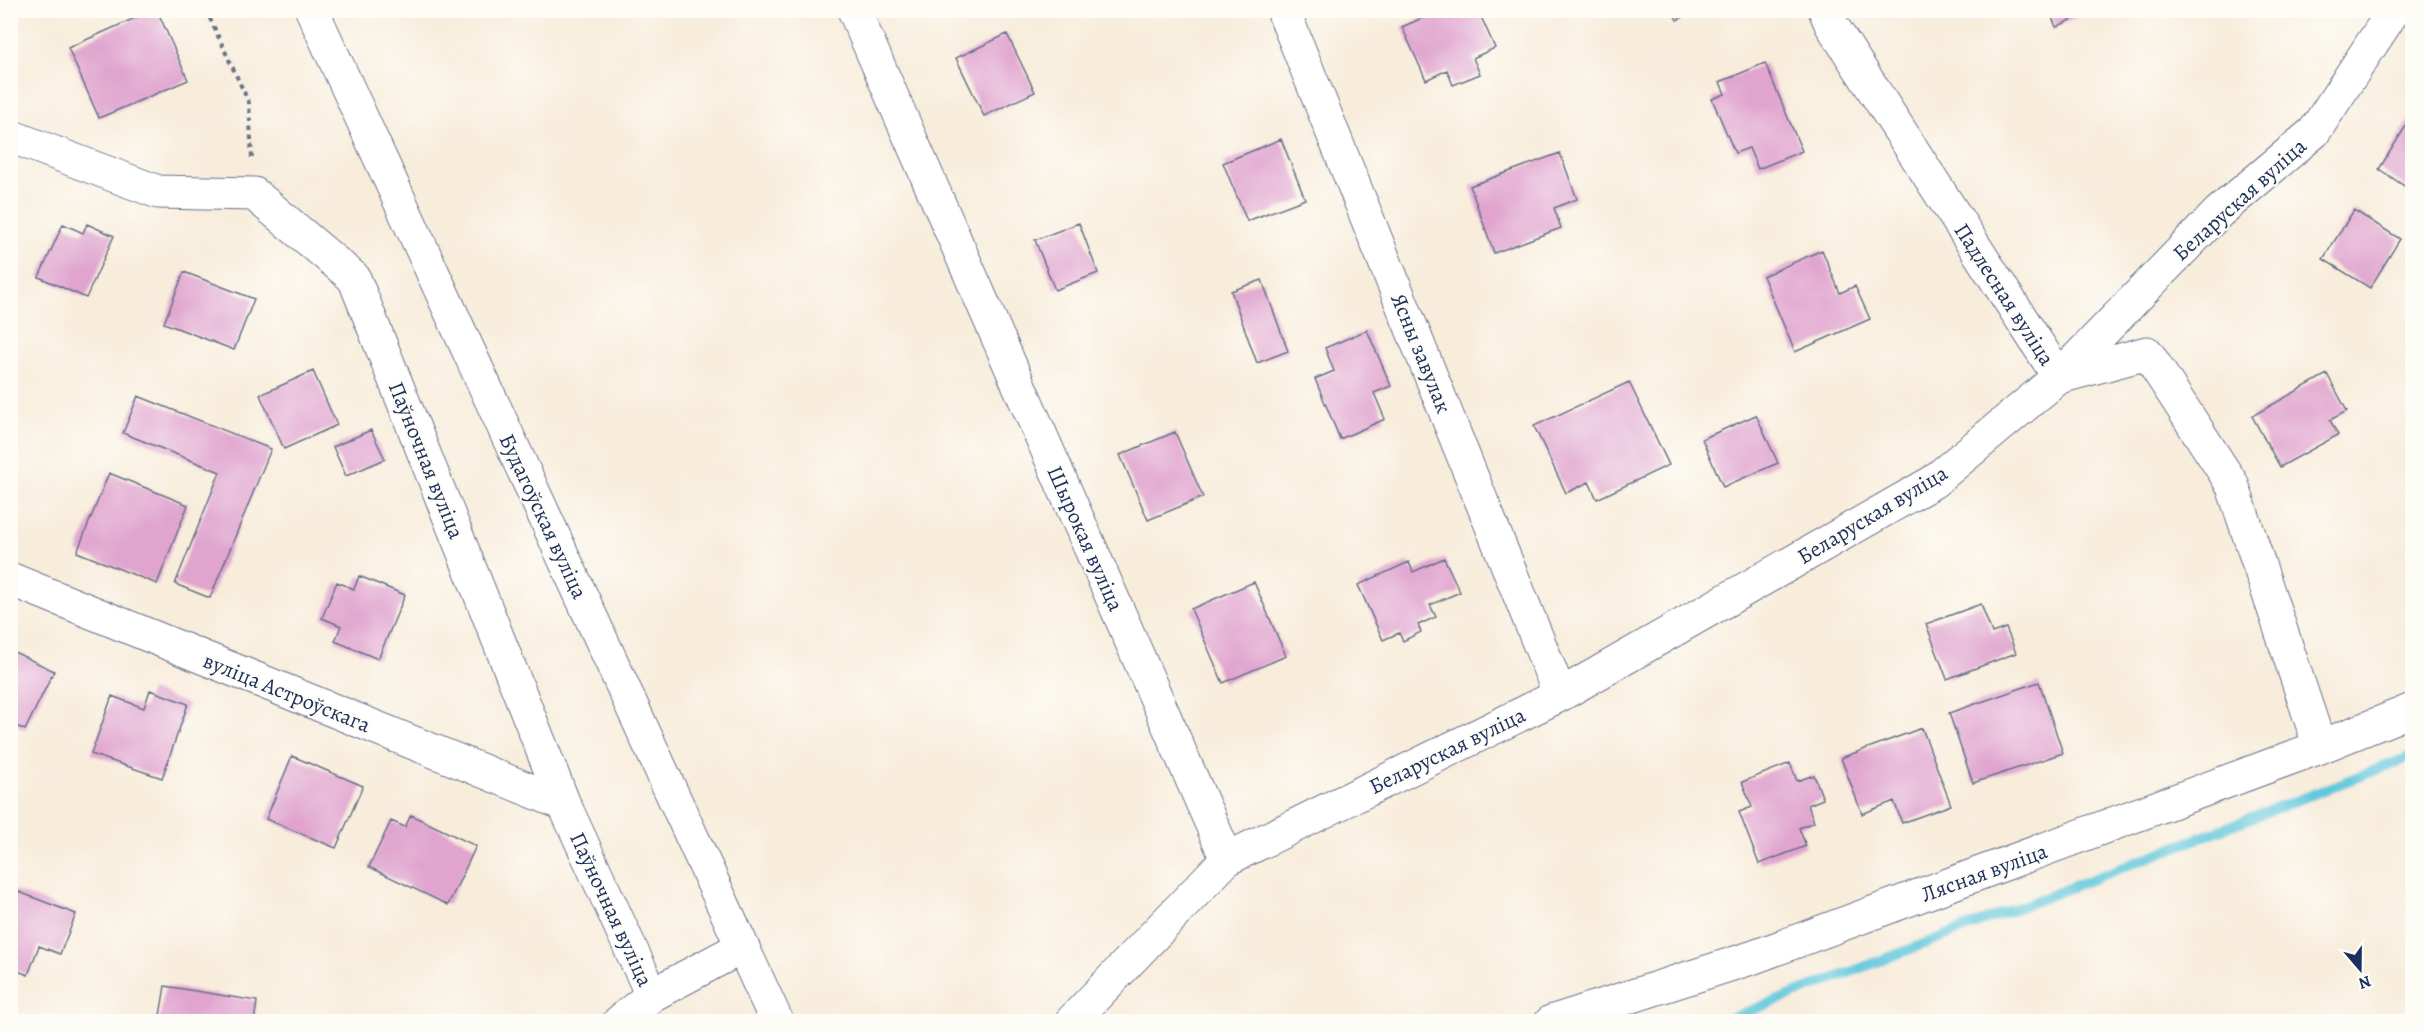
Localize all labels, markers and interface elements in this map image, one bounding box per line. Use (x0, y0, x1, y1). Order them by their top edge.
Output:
street label: Беларуская вуліца (2166, 131, 2314, 268)
street label: Падлесная вуліца (1947, 217, 2062, 372)
street label: Ясны завулак (1383, 289, 1459, 418)
street label: Паўночная вуліца (381, 377, 472, 544)
street label: Будагоўская вуліца (492, 429, 595, 605)
street label: Беларуская вуліца (1792, 458, 1954, 572)
street label: Шырокая вуліца (1040, 461, 1131, 617)
street label: вуліца Астроўскага (198, 646, 376, 740)
street label: Беларуская вуліца (1364, 700, 1531, 802)
street label: Паўночная вуліца (562, 827, 660, 992)
street label: Лясная вуліца (1917, 836, 2052, 910)
north arrow (2330, 939, 2390, 999)
text: N (2355, 970, 2374, 995)

